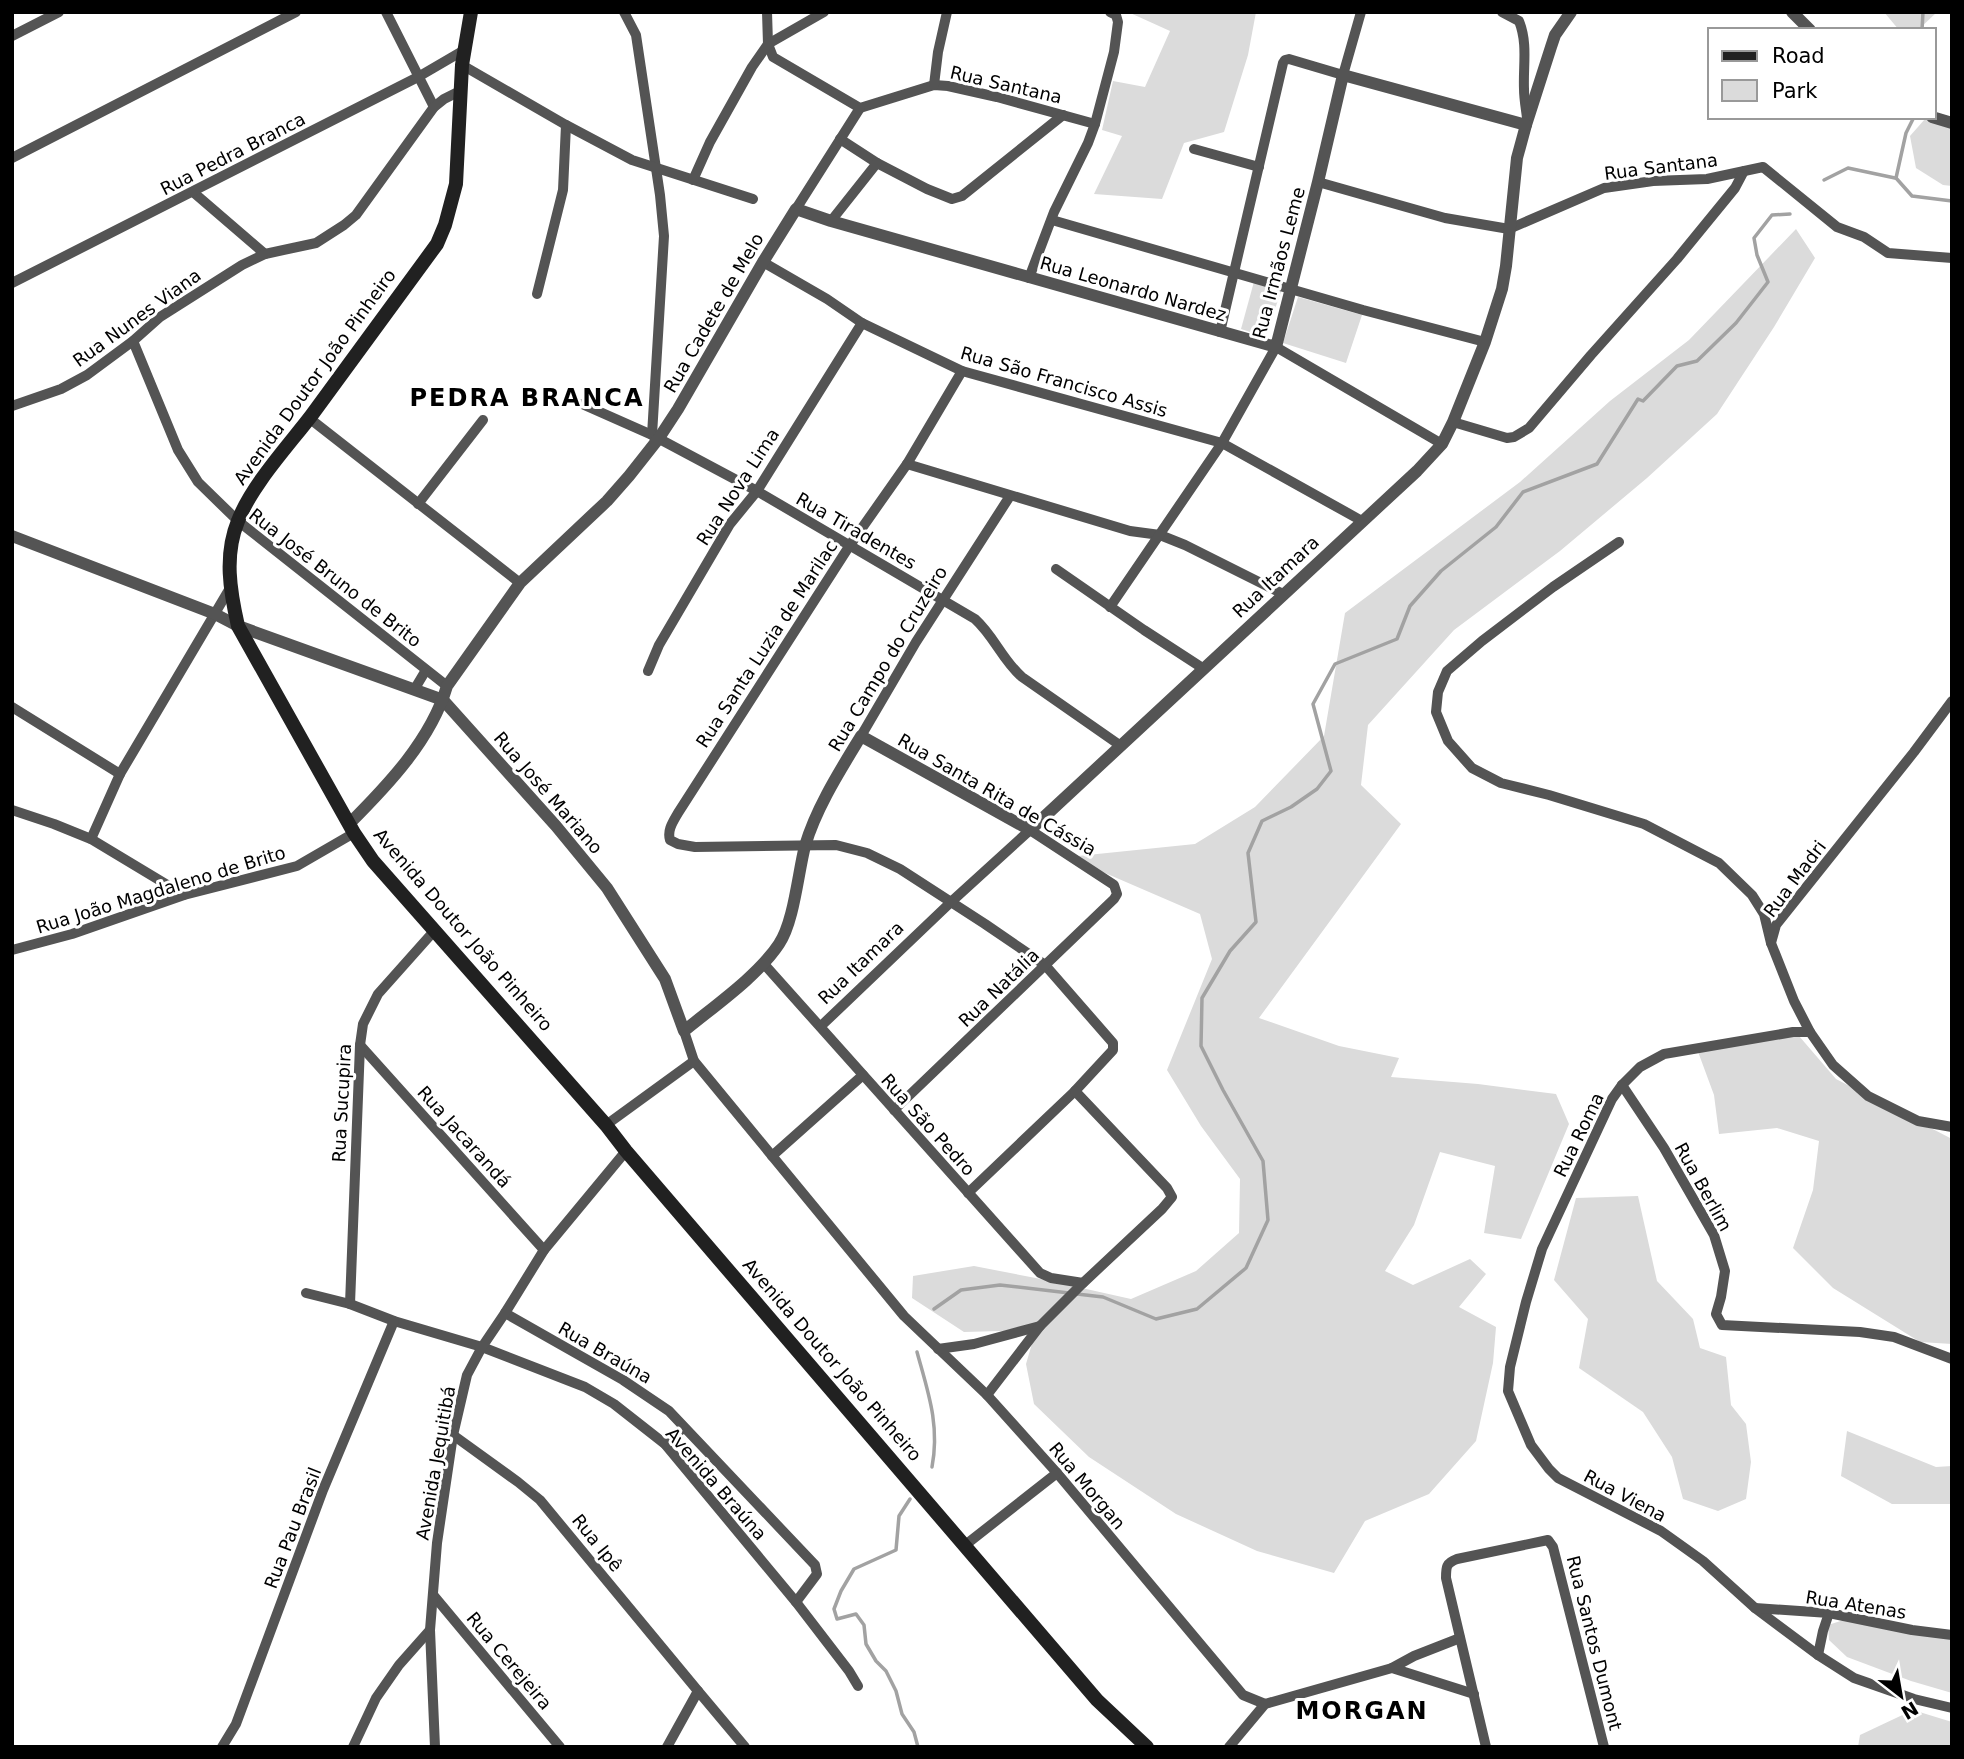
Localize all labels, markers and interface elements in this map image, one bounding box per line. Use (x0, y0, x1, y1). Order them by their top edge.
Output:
legend (1708, 28, 1936, 119)
text: Road (1772, 44, 1825, 68)
street label: Rua Santana (948, 61, 1064, 108)
text: Park (1772, 79, 1818, 103)
street label: Rua Pedra Branca (157, 108, 309, 199)
street label: Rua Santana (1603, 149, 1719, 184)
street label: Rua Irmãos Leme (1248, 185, 1309, 341)
street label: Rua Cadete de Melo (659, 229, 768, 396)
street label: Rua Leonardo Nardez (1038, 252, 1229, 325)
street label: Rua Nunes Viana (69, 264, 205, 371)
street label: Avenida Doutor João Pinheiro (229, 265, 400, 489)
street label: Rua São Francisco Assis (958, 342, 1170, 421)
district label: PEDRA BRANCA (410, 384, 644, 412)
street label: Rua Nova Lima (692, 424, 783, 549)
street label: Rua Tiradentes (792, 488, 920, 573)
street label: Rua José Bruno de Brito (245, 504, 426, 651)
street label: Rua Itamara (1228, 531, 1323, 622)
street label: Rua Santa Luzia de Marilac (692, 536, 842, 751)
street label: Rua Campo do Cruzeiro (824, 562, 951, 755)
street label: Rua José Mariano (490, 727, 607, 858)
street label: Rua Santa Rita de Cássia (894, 729, 1100, 860)
street label: Avenida Doutor João Pinheiro (370, 824, 557, 1035)
street label: Rua Madri (1759, 836, 1830, 921)
street label: Rua João Magdaleno de Brito (34, 842, 288, 938)
street label: Rua Itamara (814, 917, 908, 1008)
street label: Rua Natália (954, 944, 1043, 1031)
street label: Rua Sucupira (328, 1043, 355, 1163)
street label: Rua São Pedro (877, 1069, 980, 1180)
street label: Rua Jacarandá (413, 1082, 515, 1192)
street label: Rua Roma (1549, 1089, 1608, 1180)
street label: Rua Berlim (1670, 1139, 1736, 1235)
street label: Avenida Doutor João Pinheiro (739, 1254, 926, 1465)
street label: Rua Braúna (555, 1317, 656, 1388)
street label: Avenida Jequitibá (412, 1384, 459, 1542)
street label: Avenida Braúna (662, 1423, 771, 1544)
street label: Rua Morgan (1045, 1438, 1130, 1534)
street label: Rua Pau Brasil (260, 1464, 325, 1591)
street label: Rua Viena (1580, 1465, 1670, 1526)
street label: Rua Ipê (568, 1510, 627, 1576)
street label: Rua Santos Dumont (1563, 1553, 1626, 1732)
street label: Rua Atenas (1804, 1586, 1908, 1623)
street label: Rua Cerejeira (462, 1608, 556, 1714)
north arrow (1866, 1661, 1936, 1731)
district label: MORGAN (1295, 1697, 1429, 1725)
text: N (1897, 1697, 1922, 1724)

